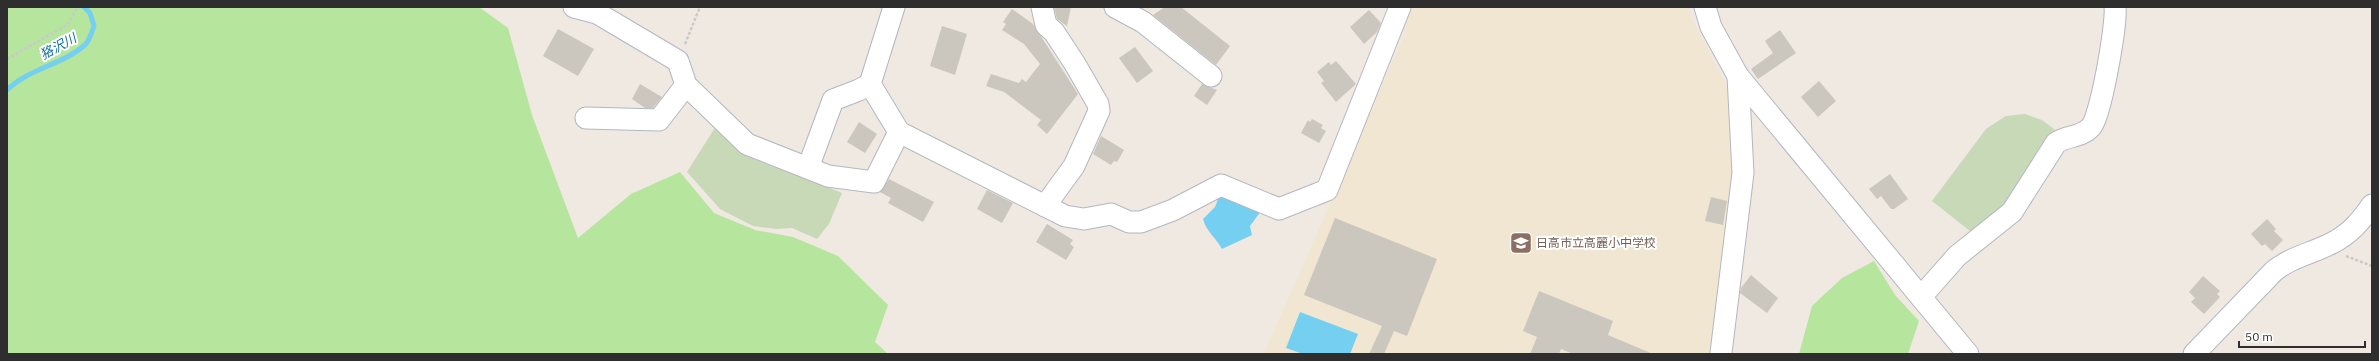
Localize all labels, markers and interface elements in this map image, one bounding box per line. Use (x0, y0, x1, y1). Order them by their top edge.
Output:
water label: 狢沢川 (37, 29, 81, 63)
school or university icon: 日高市立高麗小中学校 (1508, 230, 1534, 256)
place label: 日高市立高麗小中学校 (1536, 235, 1656, 250)
scale bar (2239, 323, 2365, 349)
text: 50 m (2245, 329, 2273, 344)

